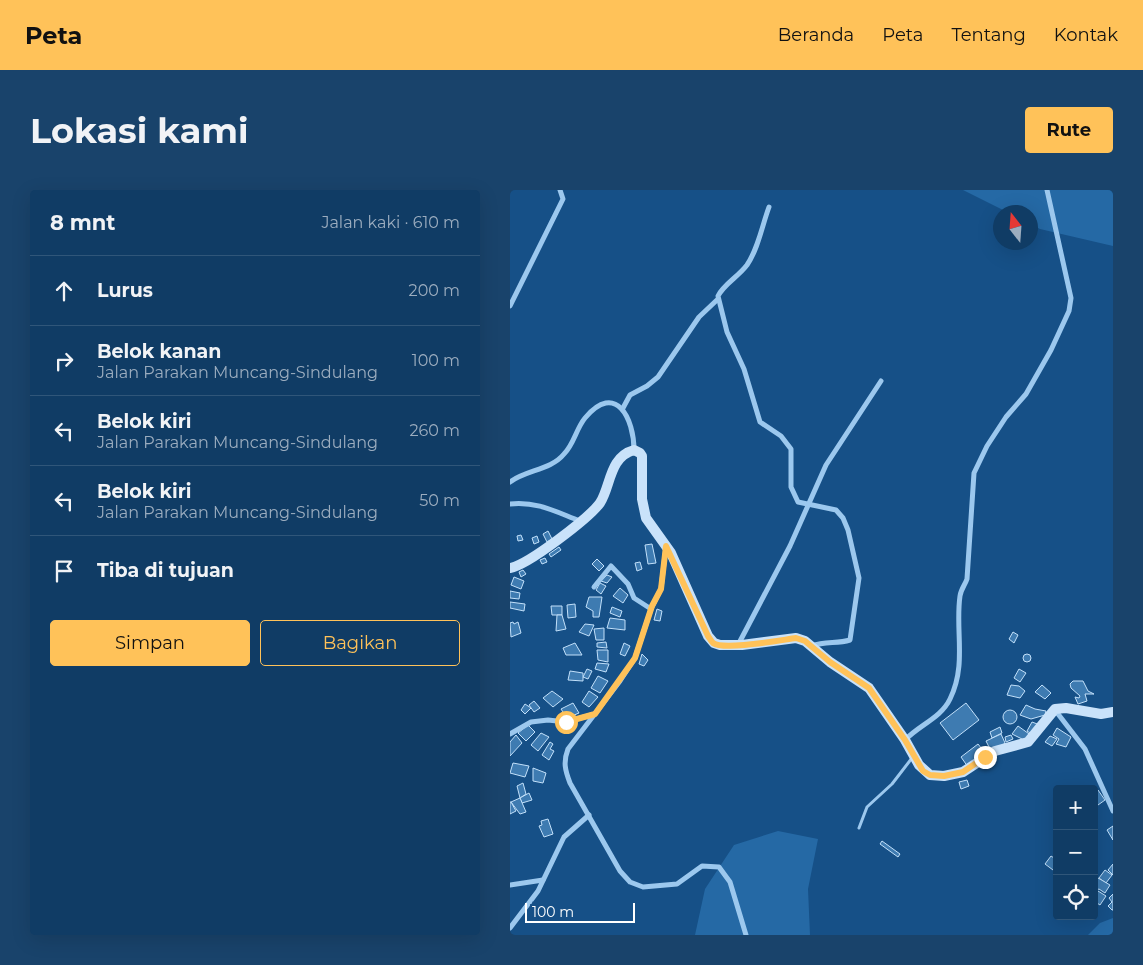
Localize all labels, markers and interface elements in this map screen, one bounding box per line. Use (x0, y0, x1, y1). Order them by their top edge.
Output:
text: Peta (25, 21, 82, 50)
text: Beranda (778, 24, 854, 46)
text: Peta (882, 24, 923, 46)
text: Tentang (951, 24, 1026, 46)
text: Kontak (1054, 24, 1118, 46)
button: Rute (1025, 107, 1113, 153)
text: Lokasi kami (30, 109, 249, 152)
north arrow (993, 205, 1038, 250)
text: 8 mnt (50, 210, 115, 235)
text: Jalan kaki · 610 m (321, 213, 460, 232)
icon: ahead (50, 277, 78, 305)
text: Lurus (97, 279, 153, 302)
text: 200 m (409, 281, 460, 300)
text: Belok kanan (97, 340, 221, 363)
icon: right (50, 347, 78, 375)
text: 100 m (412, 351, 460, 370)
text: Jalan Parakan Muncang-Sindulang (97, 363, 378, 382)
text: Belok kiri (97, 410, 192, 433)
icon: left (50, 417, 78, 445)
text: 260 m (409, 421, 460, 440)
text: Jalan Parakan Muncang-Sindulang (97, 433, 378, 452)
text: Belok kiri (97, 480, 192, 503)
icon: left (50, 487, 78, 515)
text: 50 m (419, 491, 460, 510)
text: Jalan Parakan Muncang-Sindulang (97, 503, 378, 522)
icon: arrive (50, 557, 78, 585)
text: Tiba di tujuan (97, 559, 234, 582)
button: Simpan (50, 620, 250, 666)
button: Bagikan (260, 620, 460, 666)
route start (555, 711, 578, 734)
route end (974, 746, 997, 769)
map controls (1053, 785, 1098, 920)
button: + (1053, 785, 1098, 830)
button: − (1053, 830, 1098, 875)
button: locate (1053, 875, 1098, 920)
scale bar (525, 900, 635, 923)
text: 100 m (532, 903, 574, 921)

